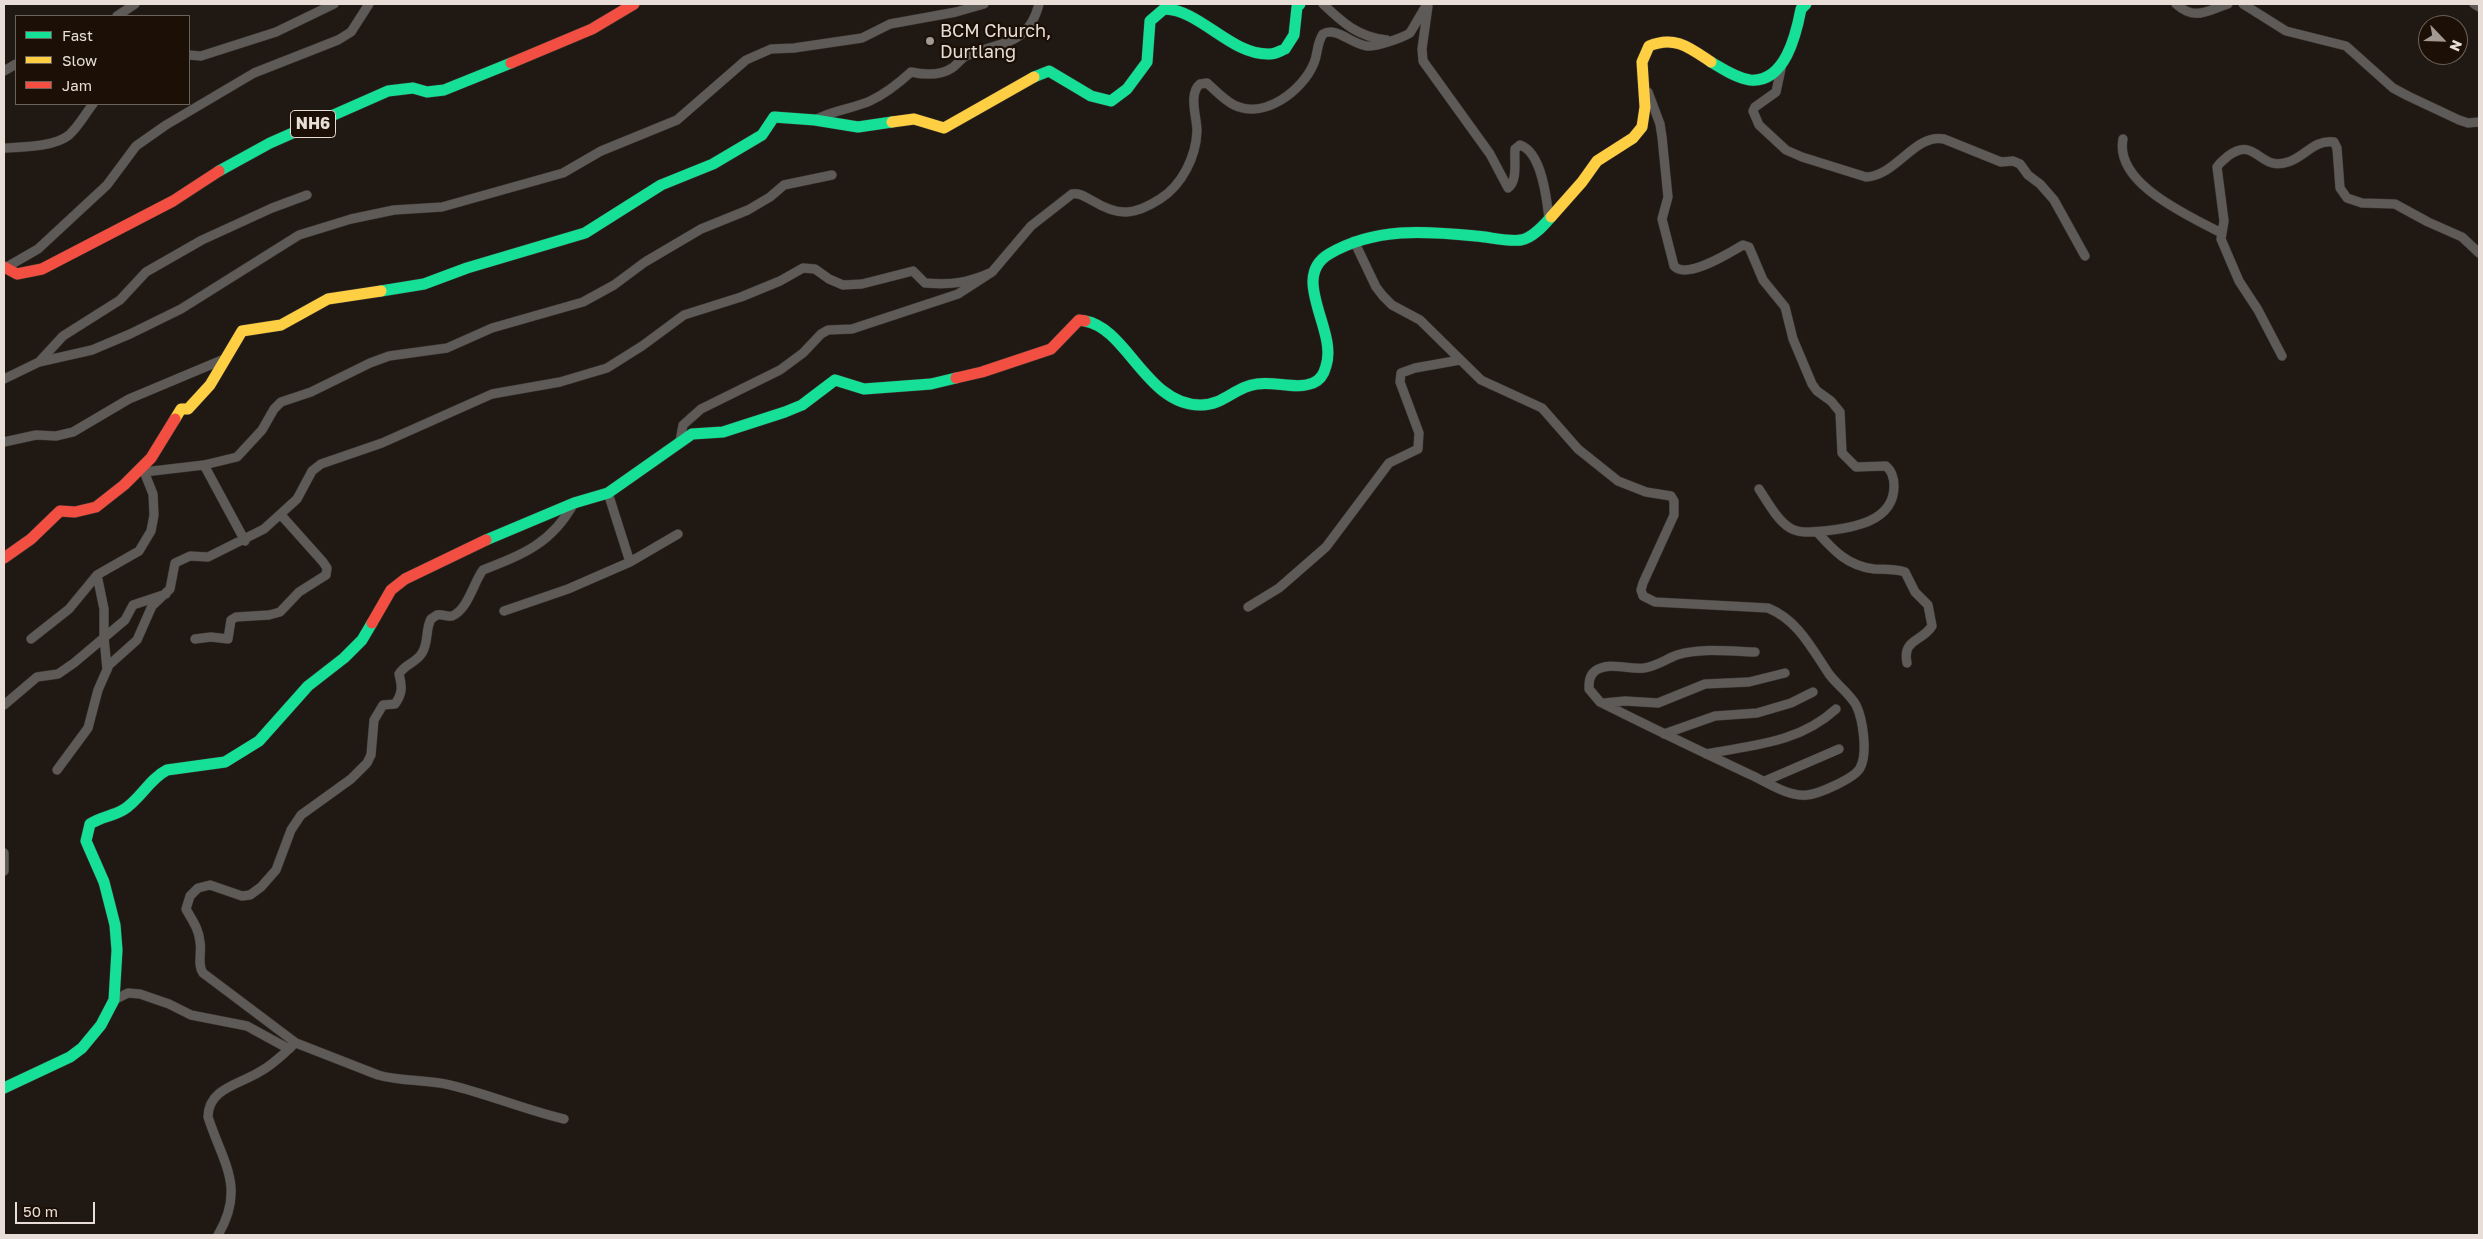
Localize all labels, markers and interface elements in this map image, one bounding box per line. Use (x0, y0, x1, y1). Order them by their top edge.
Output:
legend (15, 15, 190, 105)
north arrow (2418, 15, 2468, 65)
place label: BCM Church, Durtlang (940, 20, 1052, 62)
text: Fast (62, 26, 93, 44)
marker: BCM Church, Durtlang (924, 35, 936, 47)
text: N (2446, 38, 2466, 54)
text: Slow (62, 51, 97, 69)
text: Jam (62, 76, 92, 94)
road number: NH6 (290, 110, 336, 138)
scale bar (18, 1192, 98, 1224)
text: 50 m (23, 1202, 58, 1220)

